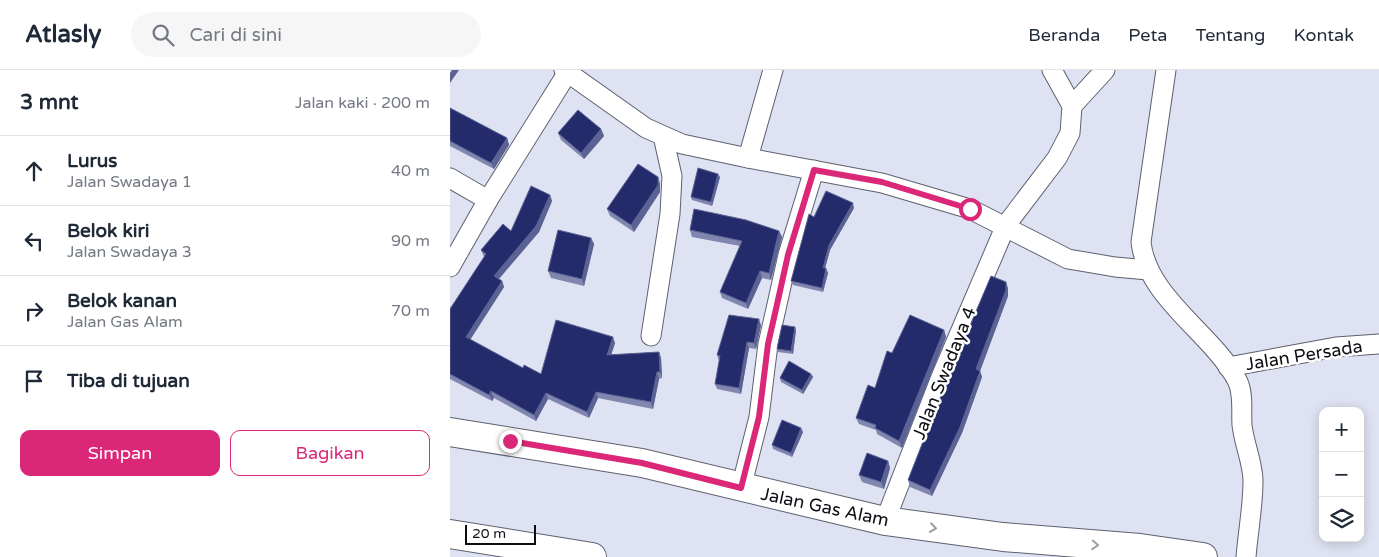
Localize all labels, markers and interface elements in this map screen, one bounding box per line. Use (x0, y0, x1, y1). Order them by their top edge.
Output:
search box (131, 12, 481, 57)
text: Atlasly (25, 20, 101, 49)
icon: search (149, 21, 177, 49)
text: Cari di sini (189, 24, 282, 46)
text: Beranda (1028, 24, 1100, 46)
text: Peta (1128, 24, 1167, 46)
text: Tentang (1195, 24, 1265, 46)
text: Kontak (1293, 24, 1354, 46)
text: 3 mnt (20, 90, 79, 115)
text: Jalan kaki · 200 m (295, 93, 430, 113)
text: Lurus (67, 150, 117, 172)
icon: ahead (20, 157, 48, 185)
text: 40 m (391, 161, 430, 181)
text: Jalan Swadaya 1 (67, 172, 192, 192)
route start (959, 198, 982, 221)
text: Belok kiri (67, 220, 150, 242)
icon: left (20, 227, 48, 255)
text: 90 m (391, 231, 430, 251)
text: Jalan Swadaya 3 (67, 242, 192, 262)
text: Belok kanan (67, 290, 177, 312)
icon: right (20, 297, 48, 325)
text: 70 m (391, 301, 430, 321)
street label: Jalan Swadaya 4 (907, 304, 981, 442)
text: Jalan Gas Alam (67, 312, 183, 332)
street label: Jalan Persada (1244, 335, 1364, 375)
icon: arrive (20, 367, 48, 395)
text: Tiba di tujuan (67, 370, 190, 392)
map controls (1319, 407, 1364, 542)
button: + (1319, 407, 1364, 452)
button: Simpan (20, 430, 220, 476)
button: Bagikan (230, 430, 430, 476)
route end (499, 430, 522, 453)
button: − (1319, 452, 1364, 497)
street label: Jalan Gas Alam (759, 483, 891, 531)
button: layers (1319, 497, 1364, 542)
scale bar (465, 522, 536, 545)
one-way arrow (930, 522, 938, 533)
text: 20 m (472, 525, 506, 542)
one-way arrow (1091, 540, 1099, 551)

